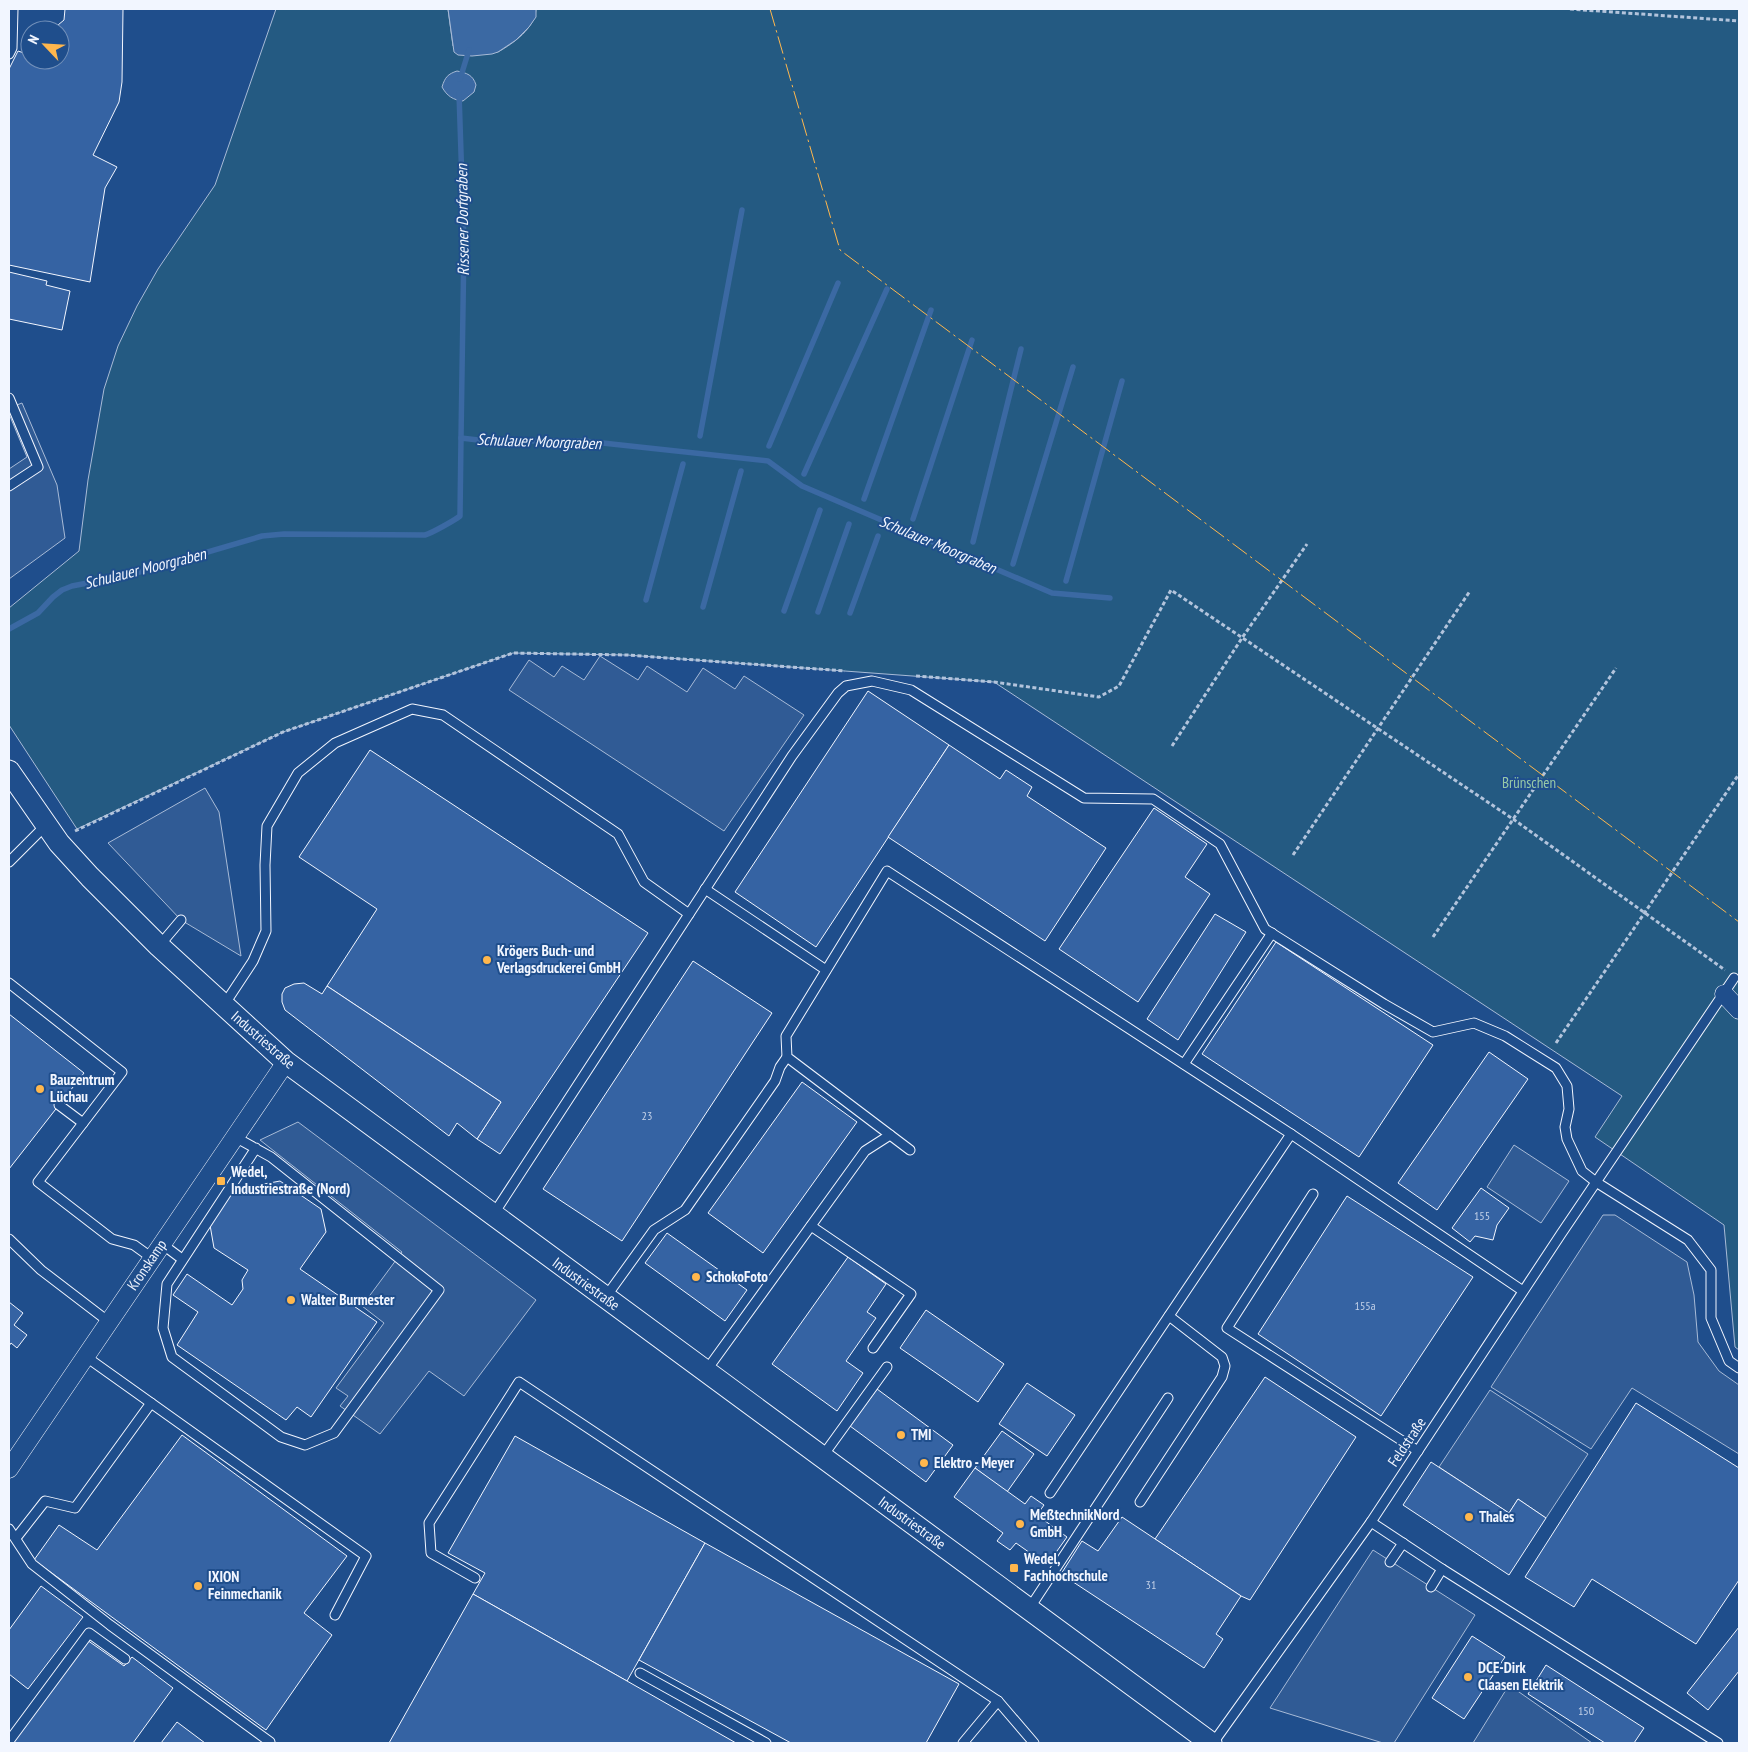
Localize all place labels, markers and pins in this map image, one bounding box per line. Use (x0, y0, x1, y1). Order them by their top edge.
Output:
place label: Krögers Buch- und Verlagsdruckerei GmbH (496, 941, 621, 977)
marker: Krögers Buch- und Verlagsdruckerei GmbH (481, 954, 493, 966)
place label: Bauzentrum Lüchau (50, 1070, 114, 1106)
marker: Bauzentrum Lüchau (34, 1083, 46, 1095)
place label: Wedel, Industriestraße (Nord) (230, 1162, 350, 1198)
marker: Wedel, Industriestraße (Nord) (215, 1175, 227, 1187)
place label: SchokoFoto (706, 1267, 768, 1286)
marker: SchokoFoto (690, 1271, 702, 1283)
place label: Walter Burmester (300, 1290, 395, 1309)
marker: Walter Burmester (285, 1294, 297, 1306)
place label: TMI (911, 1425, 932, 1444)
marker: TMI (895, 1429, 907, 1441)
place label: Elektro - Meyer (934, 1453, 1015, 1472)
marker: Elektro - Meyer (918, 1457, 930, 1469)
place label: MeßtechnikNord GmbH (1030, 1505, 1120, 1541)
place label: Thales (1479, 1507, 1514, 1526)
marker: Thales (1463, 1511, 1475, 1523)
marker: MeßtechnikNord GmbH (1014, 1518, 1026, 1530)
place label: Wedel, Fachhochschule (1023, 1549, 1108, 1585)
marker: Wedel, Fachhochschule (1008, 1562, 1020, 1574)
place label: IXION Feinmechanik (208, 1567, 282, 1603)
marker: IXION Feinmechanik (192, 1580, 204, 1592)
place label: DCE-Dirk Claasen Elektrik (1478, 1658, 1564, 1694)
marker: DCE-Dirk Claasen Elektrik (1462, 1671, 1474, 1683)

